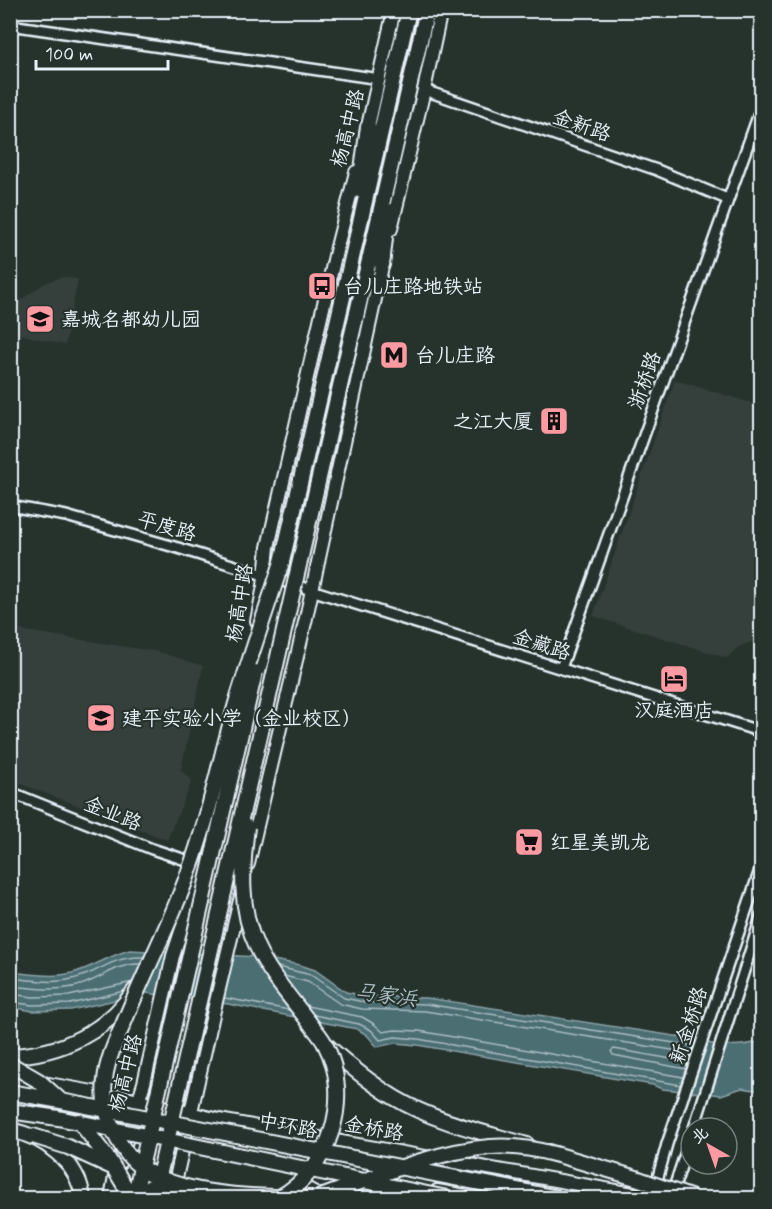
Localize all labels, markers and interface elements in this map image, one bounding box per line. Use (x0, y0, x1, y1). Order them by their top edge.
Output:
scale bar (36, 33, 168, 71)
text: 100 m (45, 43, 93, 67)
street label: 杨高中路 (326, 85, 371, 170)
street label: 金新路 (549, 104, 615, 149)
bus stop icon: 台儿庄路地铁站 (306, 270, 338, 302)
place label: 台儿庄路地铁站 (343, 274, 483, 301)
school or university icon: 嘉城名都幼儿园 (24, 303, 56, 335)
place label: 嘉城名都幼儿园 (61, 307, 201, 334)
metro station icon: 台儿庄路 (378, 339, 410, 371)
place label: 台儿庄路 (415, 343, 496, 370)
street label: 浙桥路 (622, 347, 669, 413)
building icon: 之江大厦 (538, 405, 570, 437)
place label: 之江大厦 (453, 409, 533, 436)
street label: 平度路 (134, 506, 200, 549)
street label: 杨高中路 (221, 561, 260, 645)
street label: 金藏路 (509, 623, 575, 668)
hotel icon: 汉庭酒店 (658, 663, 690, 695)
place label: 汉庭酒店 (634, 698, 714, 725)
school or university icon: 建平实验小学（金业校区） (85, 702, 117, 734)
place label: 建平实验小学（金业校区） (122, 706, 362, 733)
street label: 金业路 (80, 791, 146, 839)
supermarket icon: 红星美凯龙 (513, 826, 545, 858)
place label: 红星美凯龙 (550, 830, 650, 857)
water label: 马家浜 (353, 978, 420, 1014)
street label: 新金桥路 (664, 982, 715, 1068)
street label: 杨高中路 (104, 1030, 149, 1115)
street label: 中环路 (256, 1107, 321, 1146)
street label: 金桥路 (342, 1111, 407, 1148)
north arrow (679, 1116, 739, 1176)
text: 北 (687, 1122, 713, 1149)

